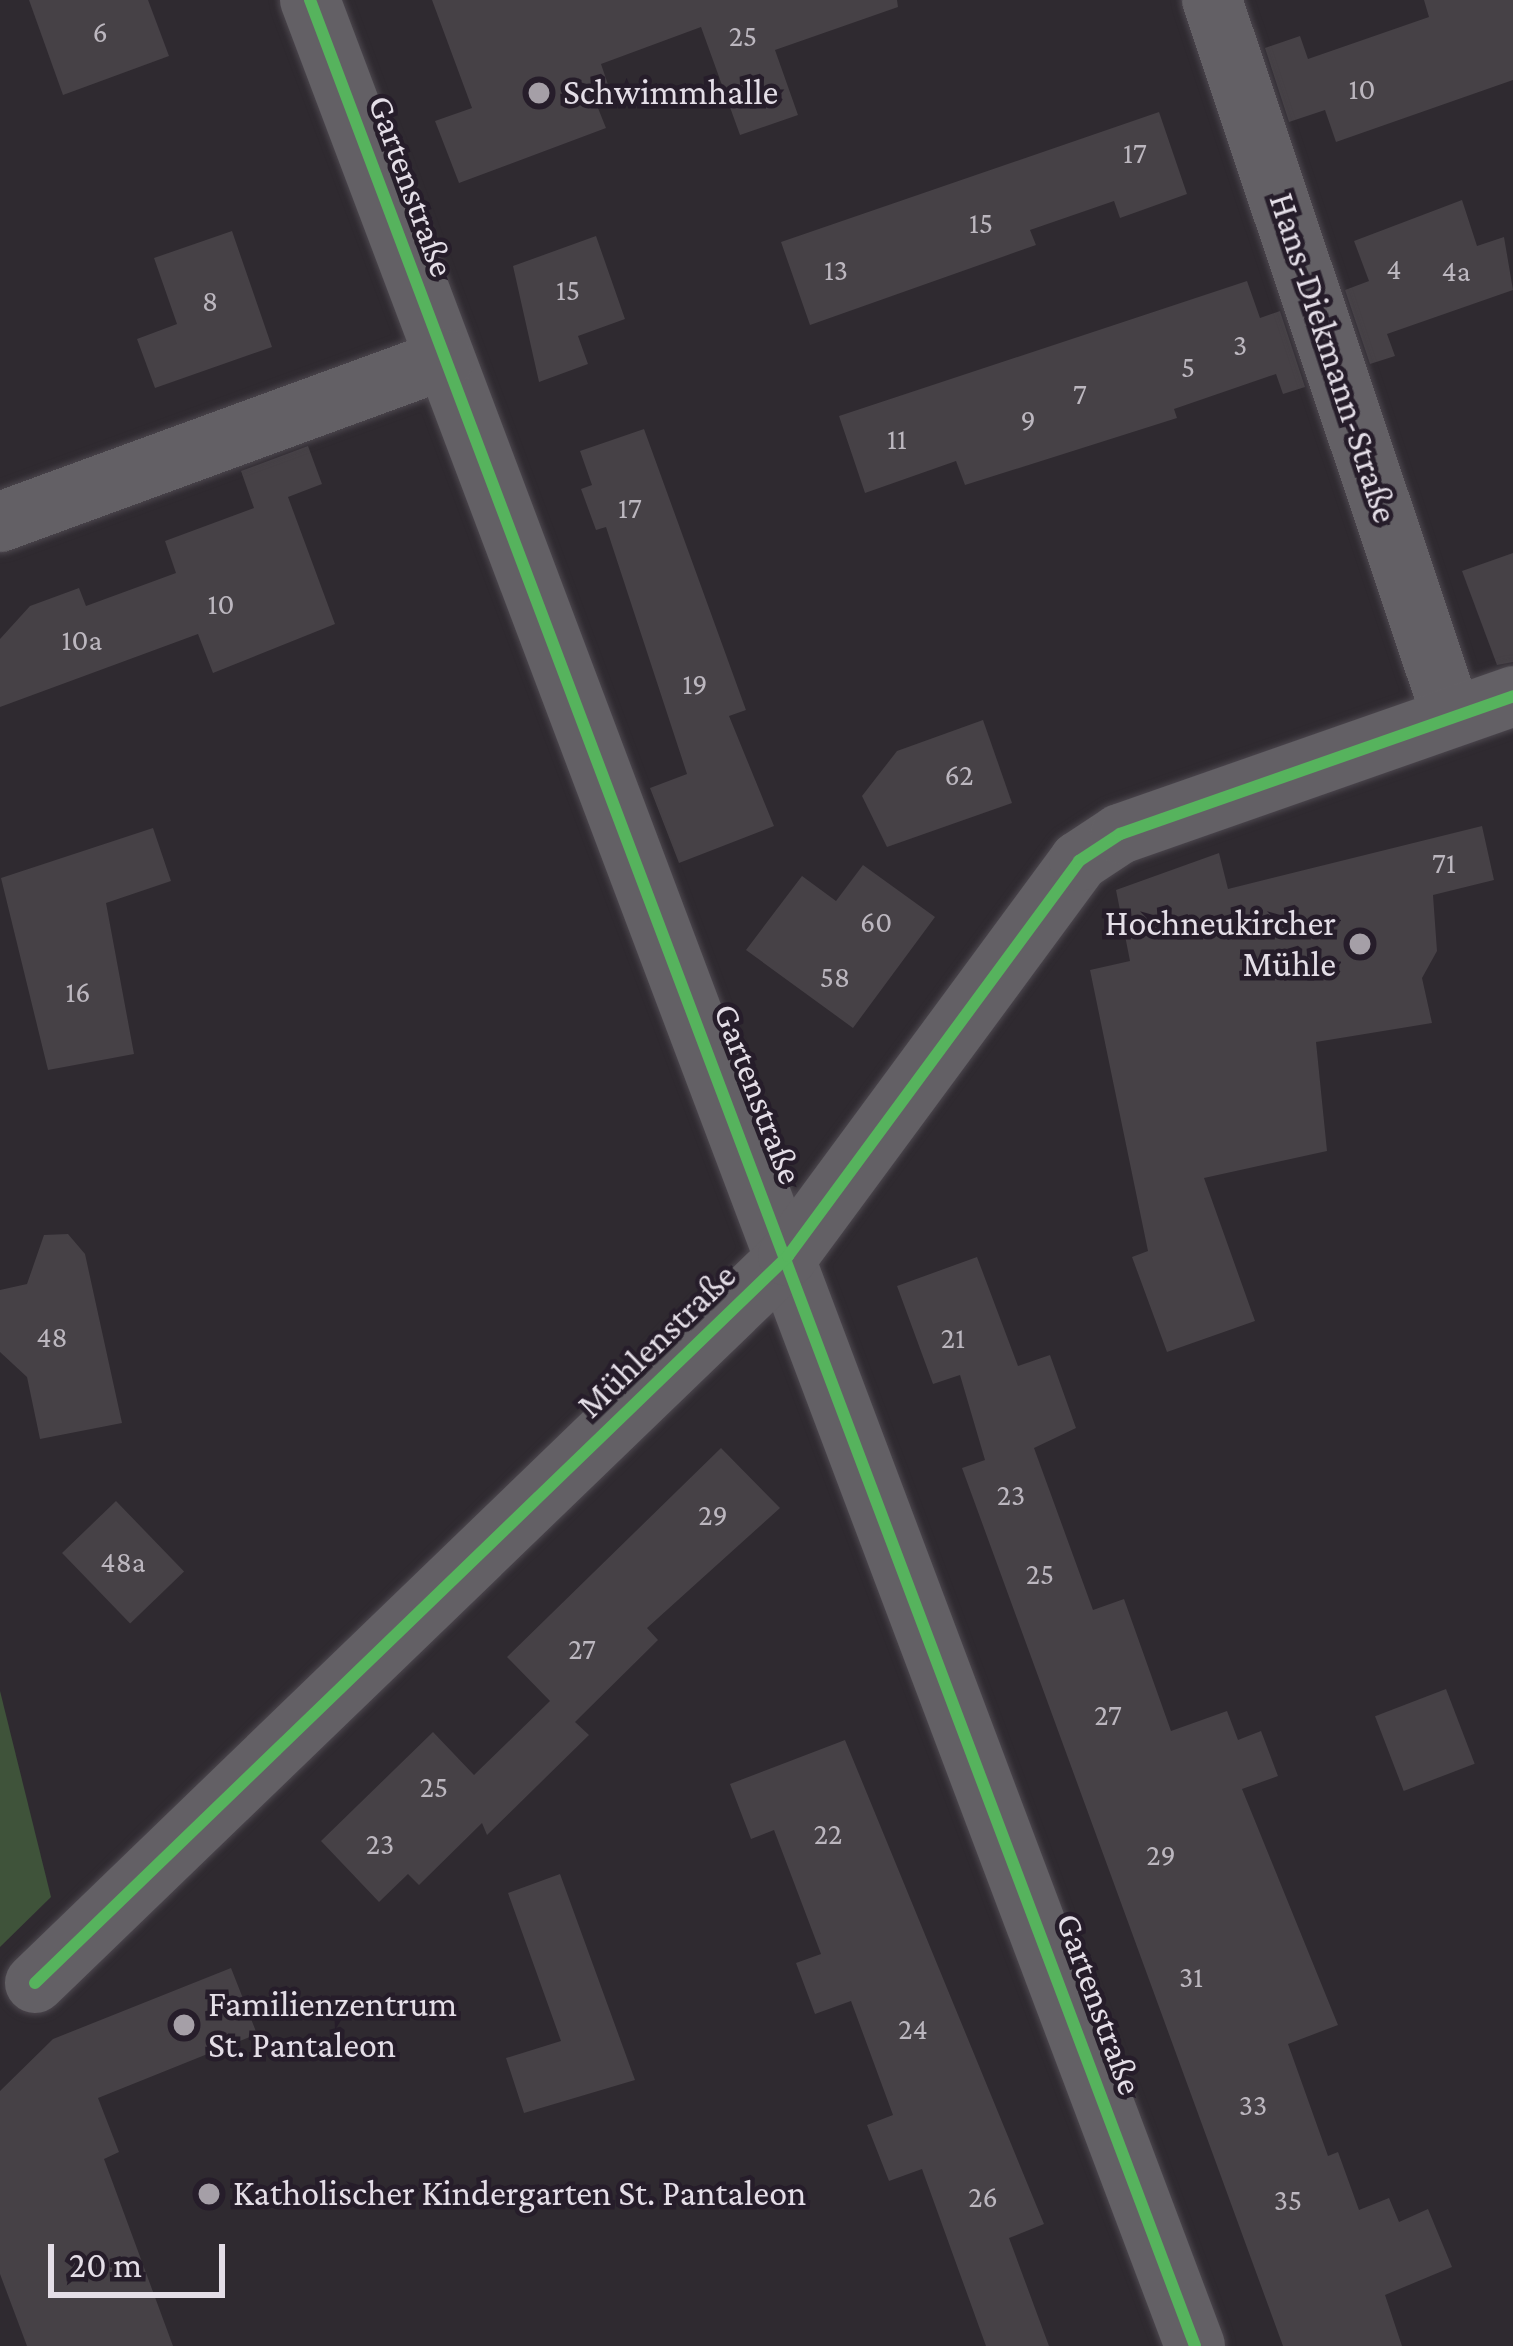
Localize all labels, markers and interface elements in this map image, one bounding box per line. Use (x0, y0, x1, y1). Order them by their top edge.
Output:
house number: 6 (92, 14, 108, 50)
house number: 25 (729, 18, 757, 54)
place label: Schwimmhalle (563, 71, 778, 115)
house number: 10 (1349, 71, 1375, 107)
marker: Schwimmhalle (526, 80, 552, 106)
street label: Gartenstraße (358, 89, 464, 283)
house number: 17 (1123, 135, 1147, 171)
street label: Hans-Diekmann-Straße (1259, 188, 1407, 528)
house number: 15 (969, 205, 993, 241)
house number: 4 (1386, 251, 1402, 287)
house number: 13 (824, 252, 848, 288)
house number: 4a (1441, 253, 1471, 289)
house number: 15 (556, 272, 580, 308)
house number: 8 (202, 283, 218, 319)
house number: 3 (1233, 327, 1247, 363)
house number: 5 (1181, 349, 1195, 385)
house number: 7 (1073, 376, 1087, 412)
house number: 9 (1020, 402, 1036, 438)
house number: 11 (887, 421, 907, 457)
house number: 17 (618, 490, 642, 526)
house number: 10 (208, 586, 234, 622)
house number: 10a (62, 622, 102, 658)
house number: 19 (682, 666, 708, 702)
house number: 62 (945, 757, 973, 793)
house number: 71 (1432, 845, 1456, 881)
place label: Hochneukircher Mühle (1105, 901, 1336, 986)
house number: 60 (860, 904, 892, 940)
marker: Hochneukircher Mühle (1347, 931, 1373, 957)
house number: 58 (820, 959, 850, 995)
house number: 16 (65, 974, 91, 1010)
street label: Gartenstraße (704, 998, 812, 1190)
street label: Mühlenstraße (569, 1255, 745, 1427)
house number: 48 (36, 1319, 68, 1355)
house number: 21 (941, 1320, 965, 1356)
house number: 23 (997, 1477, 1025, 1513)
house number: 29 (698, 1497, 728, 1533)
house number: 48a (100, 1544, 146, 1580)
house number: 25 (1026, 1556, 1054, 1592)
house number: 27 (568, 1631, 596, 1667)
house number: 27 (1094, 1697, 1122, 1733)
house number: 25 (420, 1769, 448, 1805)
house number: 22 (814, 1816, 842, 1852)
house number: 23 (366, 1826, 394, 1862)
house number: 29 (1146, 1837, 1176, 1873)
street label: Gartenstraße (1046, 1907, 1152, 2101)
house number: 31 (1179, 1959, 1203, 1995)
place label: Familienzentrum St. Pantaleon (208, 1982, 457, 2067)
house number: 24 (898, 2011, 928, 2047)
marker: Familienzentrum St. Pantaleon (171, 2012, 197, 2038)
house number: 33 (1239, 2087, 1267, 2123)
place label: Katholischer Kindergarten St. Pantaleon (233, 2172, 806, 2216)
house number: 26 (968, 2179, 998, 2215)
marker: Katholischer Kindergarten St. Pantaleon (196, 2181, 222, 2207)
house number: 35 (1274, 2182, 1302, 2218)
scale bar (54, 2220, 231, 2294)
text: 20 m (69, 2245, 142, 2285)

